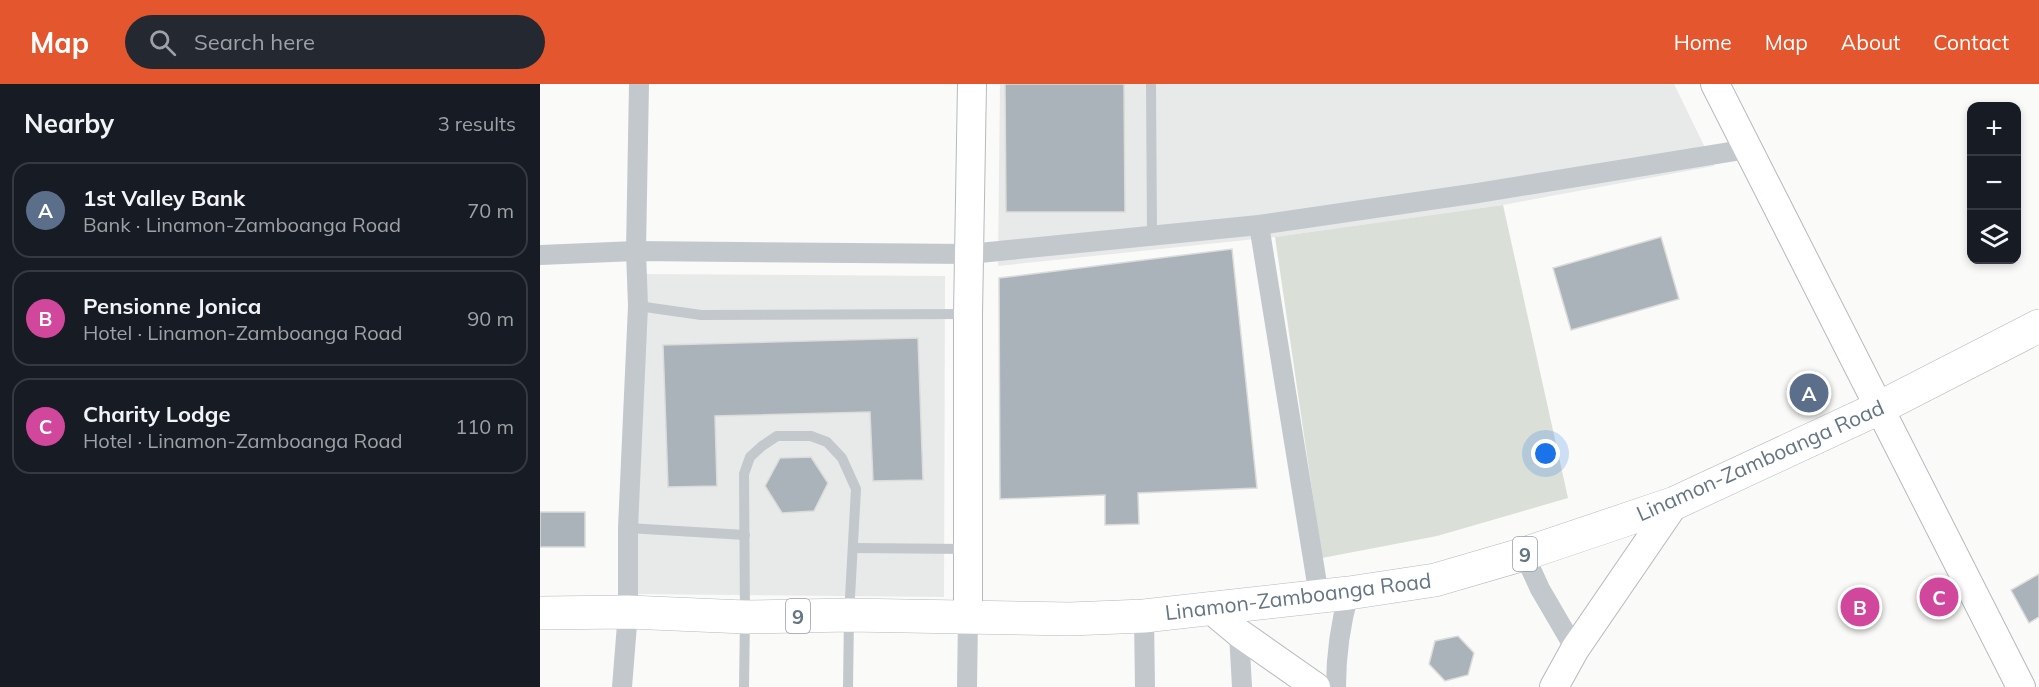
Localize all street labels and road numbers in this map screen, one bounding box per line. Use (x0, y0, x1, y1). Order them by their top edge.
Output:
street label: Linamon-Zamboanga Road (1632, 394, 1888, 526)
road number: 9 (1513, 537, 1537, 571)
street label: Linamon-Zamboanga Road (1163, 567, 1433, 625)
road number: 9 (786, 599, 810, 633)

